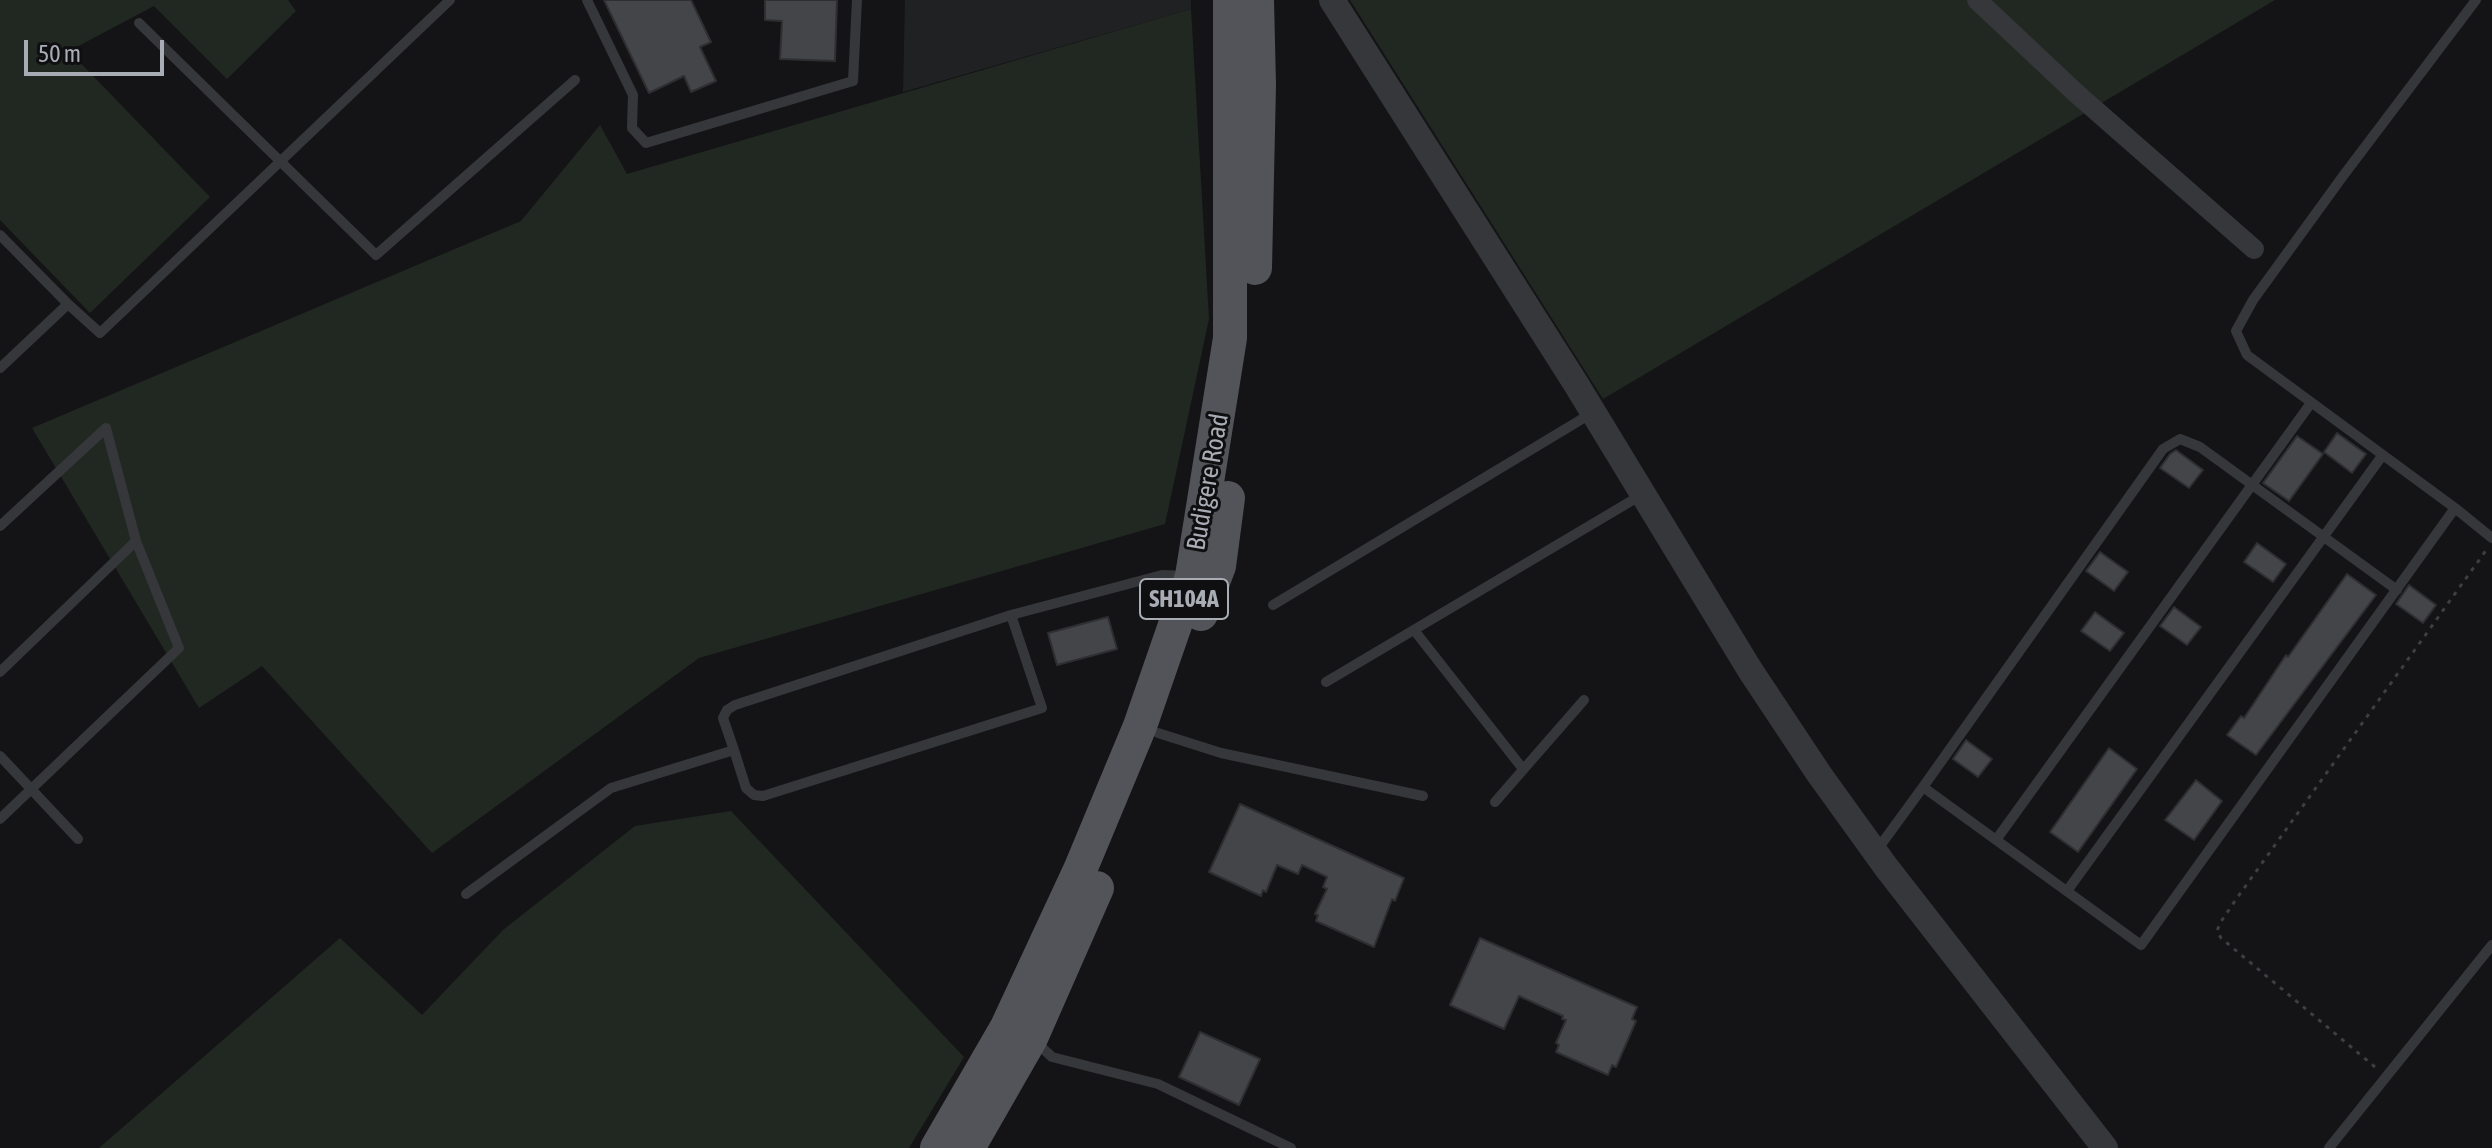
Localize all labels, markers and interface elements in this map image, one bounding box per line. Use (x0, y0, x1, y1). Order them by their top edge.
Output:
scale bar (28, 24, 168, 74)
text: 50 m (38, 40, 81, 67)
street label: Budigere Road (1181, 411, 1235, 553)
road number: SH104A (1140, 579, 1228, 619)

